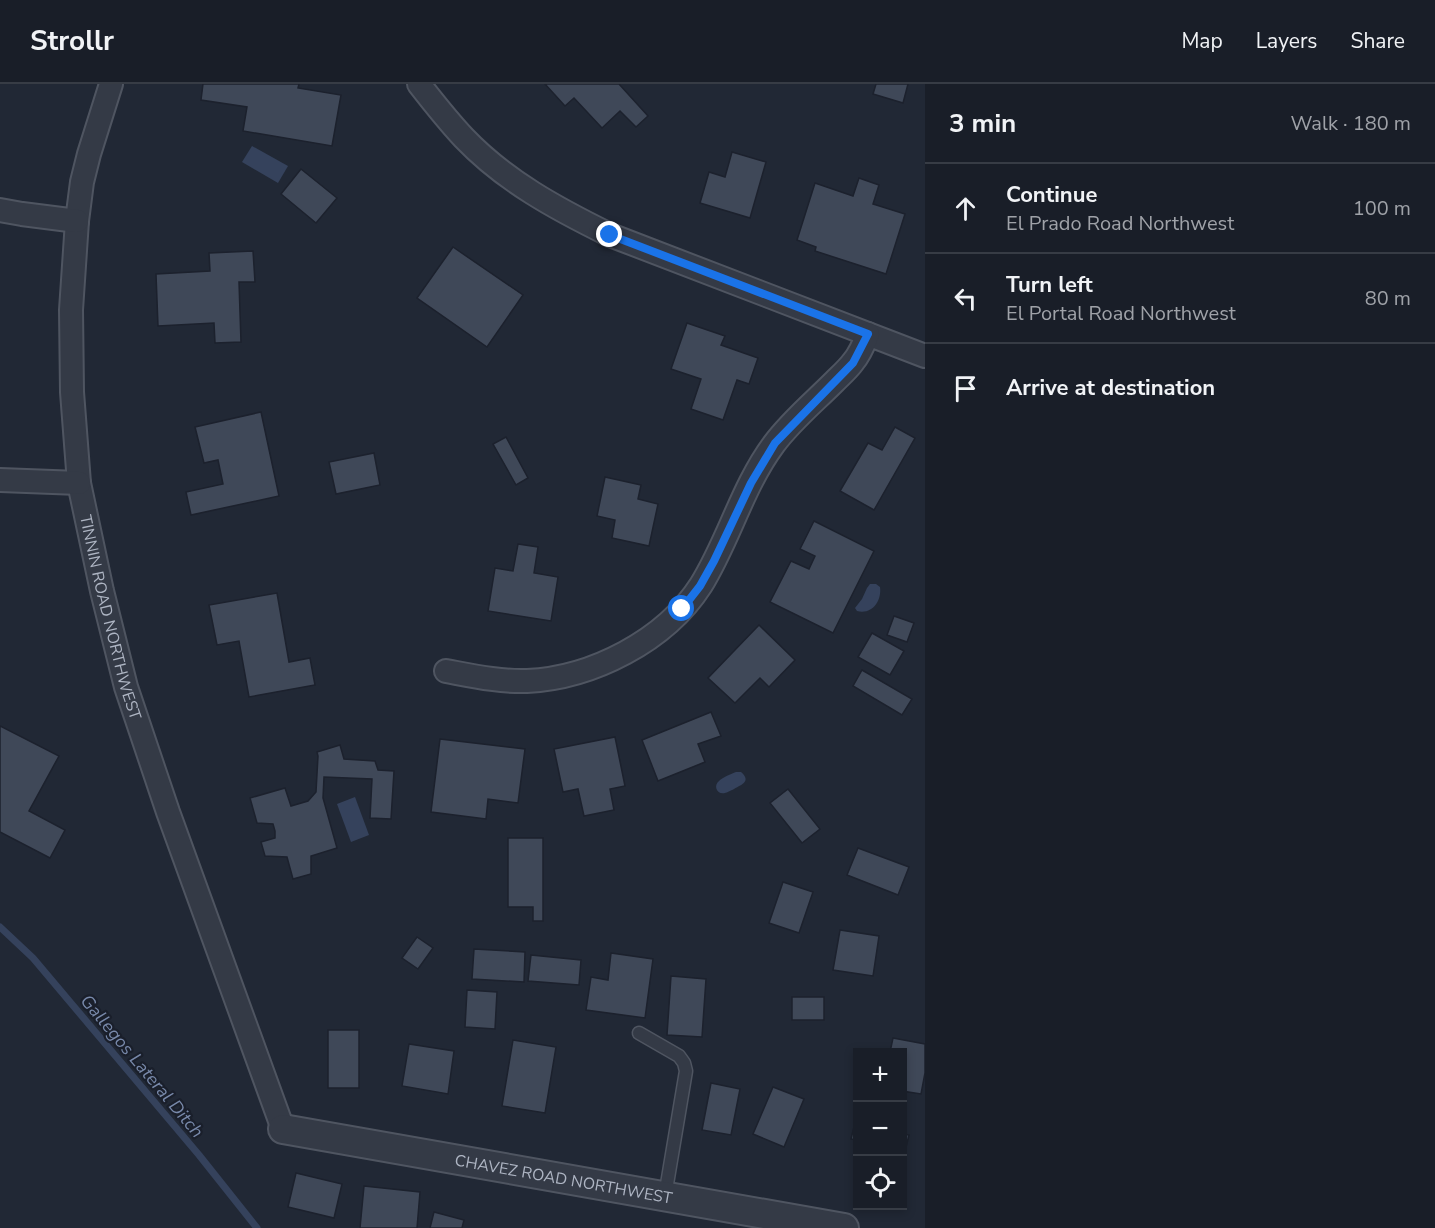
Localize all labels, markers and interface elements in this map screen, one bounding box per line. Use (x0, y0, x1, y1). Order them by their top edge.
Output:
text: Strollr (30, 22, 114, 60)
text: Map (1181, 27, 1223, 55)
text: Layers (1256, 27, 1317, 55)
text: Share (1350, 27, 1405, 55)
text: 3 min (949, 106, 1016, 141)
text: Walk · 180 m (1291, 110, 1411, 137)
text: Continue (1006, 180, 1097, 210)
icon: ahead (949, 192, 982, 225)
text: 100 m (1353, 195, 1411, 222)
text: El Prado Road Northwest (1006, 210, 1234, 237)
route end (596, 221, 622, 247)
text: Turn left (1006, 270, 1093, 300)
icon: left (949, 282, 982, 315)
text: 80 m (1365, 285, 1411, 312)
text: El Portal Road Northwest (1006, 300, 1236, 327)
icon: arrive (949, 372, 982, 405)
text: Arrive at destination (1006, 373, 1215, 403)
street label: TINNIN ROAD NORTHWEST (74, 513, 146, 723)
route start (668, 595, 694, 621)
water label: Gallegos Lateral Ditch (75, 989, 209, 1143)
map controls (853, 1048, 907, 1210)
button: + (853, 1048, 907, 1102)
button: − (853, 1102, 907, 1156)
street label: CHAVEZ ROAD NORTHWEST (453, 1150, 674, 1210)
button: locate (853, 1156, 907, 1210)

